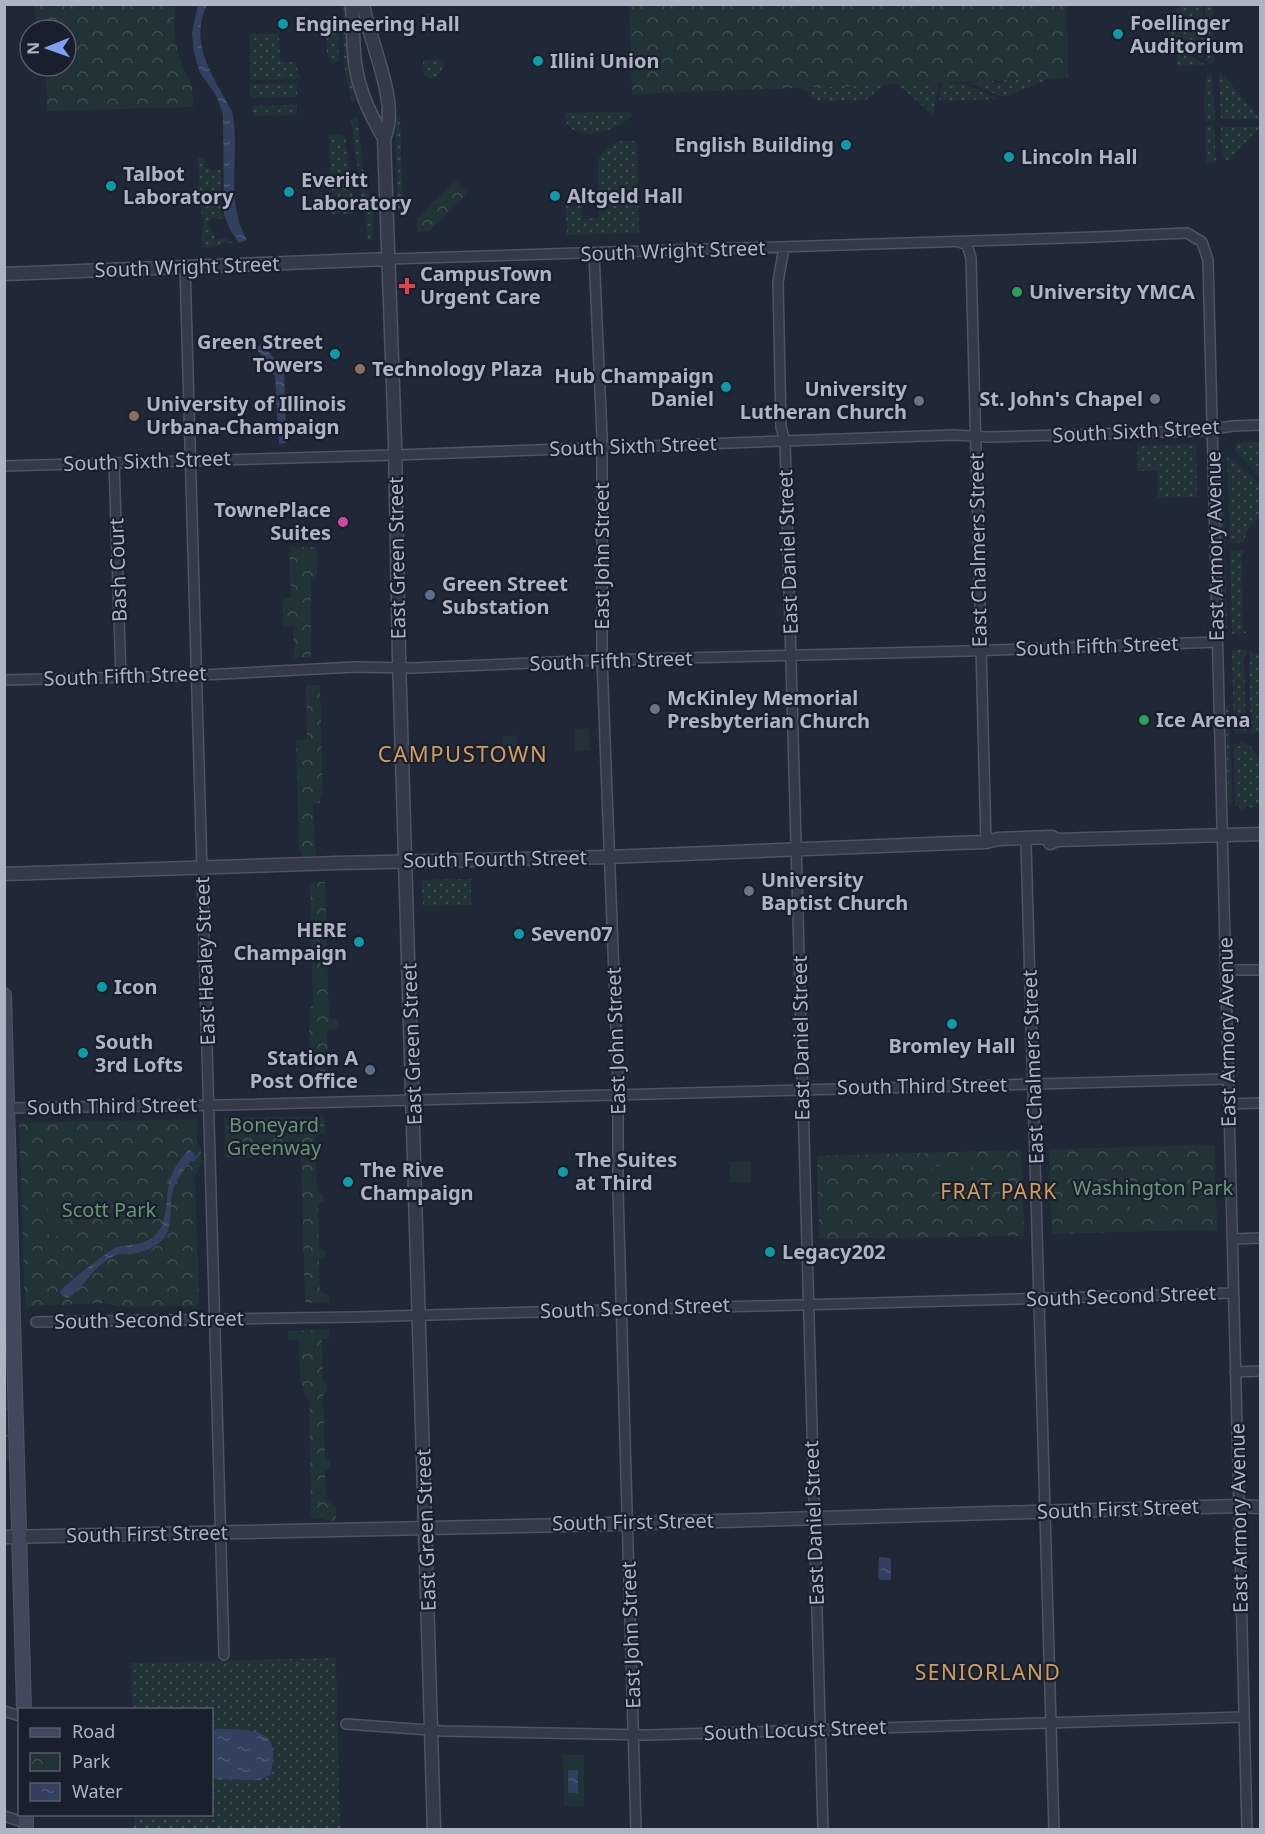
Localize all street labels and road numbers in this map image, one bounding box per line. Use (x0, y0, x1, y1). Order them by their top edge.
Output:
street label: South Wright Street (580, 234, 766, 267)
street label: South Wright Street (94, 250, 280, 283)
street label: South Sixth Street (1052, 413, 1220, 448)
street label: South Sixth Street (549, 429, 717, 462)
street label: South Sixth Street (63, 444, 231, 477)
street label: East Armory Avenue (1199, 451, 1230, 641)
street label: East Chalmers Street (962, 452, 993, 648)
street label: East Daniel Street (771, 469, 804, 635)
street label: East Green Street (382, 476, 411, 640)
street label: East John Street (588, 482, 615, 630)
street label: Bash Court (102, 518, 133, 622)
street label: South Fifth Street (1015, 629, 1179, 662)
street label: South Fifth Street (529, 644, 693, 677)
street label: South Fifth Street (43, 659, 207, 692)
street label: South Fourth Street (403, 843, 587, 874)
street label: East Healey Street (188, 876, 221, 1046)
street label: East Armory Avenue (1211, 937, 1242, 1127)
street label: East Daniel Street (786, 955, 815, 1121)
street label: East Green Street (395, 962, 428, 1126)
street label: East John Street (599, 967, 632, 1115)
street label: East Chalmers Street (1016, 969, 1049, 1165)
street label: South Third Street (837, 1071, 1007, 1100)
street label: South Third Street (27, 1091, 197, 1120)
street label: South Second Street (1026, 1279, 1216, 1312)
street label: South Second Street (540, 1291, 730, 1324)
street label: South Second Street (54, 1304, 244, 1335)
street label: East Armory Avenue (1223, 1423, 1254, 1613)
street label: East Daniel Street (797, 1440, 830, 1606)
street label: East Green Street (409, 1448, 442, 1612)
street label: South First Street (1037, 1492, 1199, 1525)
street label: South First Street (552, 1507, 714, 1536)
street label: South First Street (66, 1519, 228, 1548)
street label: East John Street (614, 1561, 647, 1709)
street label: South Locust Street (703, 1713, 887, 1746)

